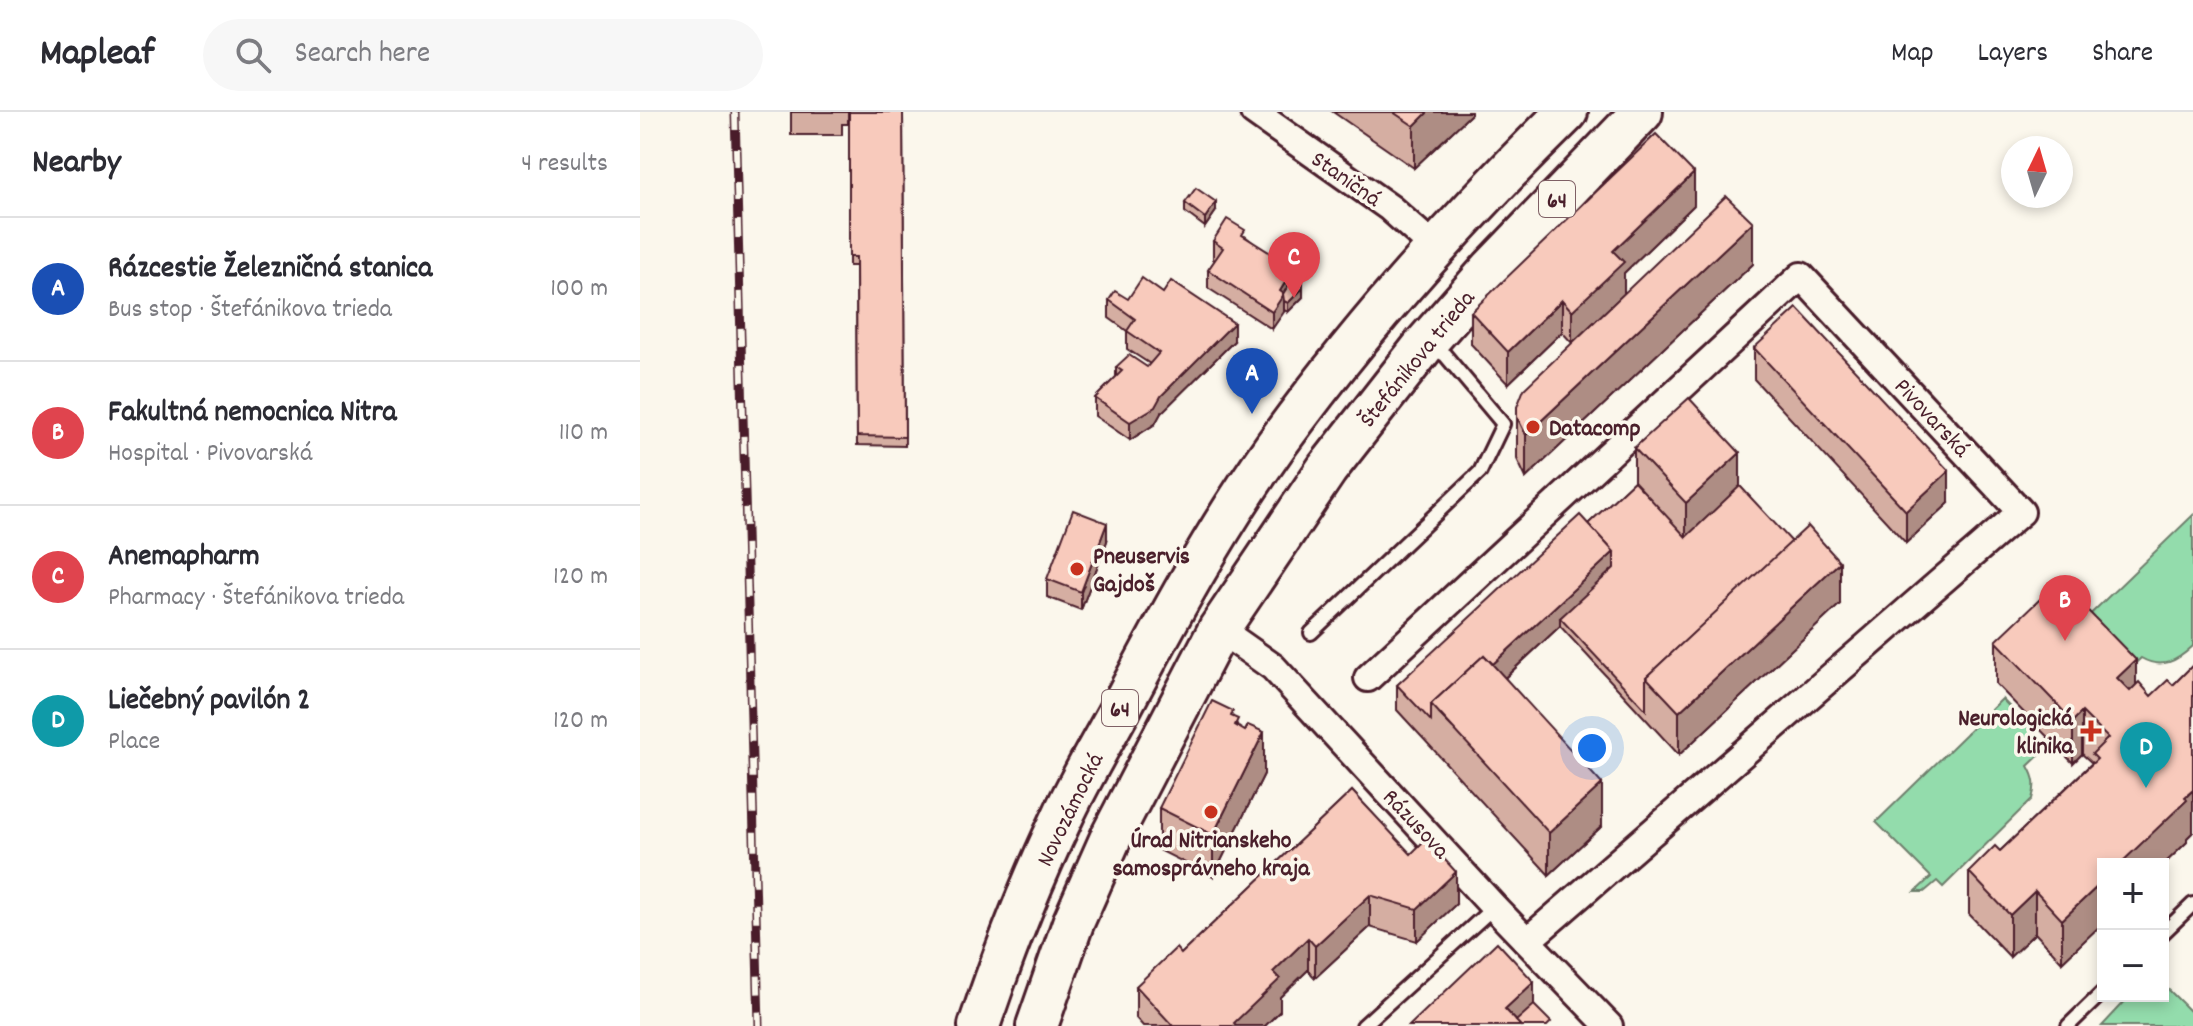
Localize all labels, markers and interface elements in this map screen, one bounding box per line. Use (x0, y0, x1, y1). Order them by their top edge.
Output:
search box (203, 19, 763, 91)
text: Mapleaf (40, 28, 155, 83)
icon: search (231, 33, 275, 77)
text: Search here (295, 34, 430, 77)
text: Map (1891, 35, 1934, 75)
text: Layers (1978, 35, 2048, 75)
text: Share (2092, 35, 2153, 75)
north arrow (2001, 136, 2073, 208)
text: Nearby (32, 140, 121, 189)
street label: Staničná (1303, 144, 1387, 217)
text: 4 results (521, 146, 608, 183)
road number: 64 (1539, 181, 1575, 217)
pin: C (1268, 232, 1320, 298)
text: Rázcestie Železničná stanica (108, 249, 432, 292)
text: A (51, 271, 65, 308)
text: 100 m (550, 271, 608, 308)
street label: Štefánikova trieda (1352, 283, 1485, 436)
text: Bus stop · Štefánikova trieda (108, 292, 392, 329)
pin: A (1226, 348, 1278, 414)
street label: Pivovarská (1885, 372, 1977, 467)
text: Fakultná nemocnica Nitra (108, 393, 397, 436)
place label: Datacomp (1549, 413, 1641, 447)
text: B (52, 415, 64, 452)
text: 110 m (559, 415, 608, 452)
marker: Datacomp (1524, 418, 1542, 436)
text: Hospital · Pivovarská (108, 436, 313, 473)
text: Anemapharm (108, 537, 260, 580)
place label: Pneuservis Gajdoš (1093, 541, 1190, 603)
text: C (52, 559, 64, 596)
text: 120 m (553, 559, 608, 596)
marker: Pneuservis Gajdoš (1068, 560, 1086, 578)
pin: B (2039, 575, 2091, 641)
text: Pharmacy · Štefánikova trieda (108, 580, 404, 617)
text: Liečebný pavilón 2 (108, 681, 310, 724)
road number: 64 (1102, 690, 1138, 726)
text: D (51, 703, 65, 740)
text: 120 m (553, 703, 608, 740)
place label: Neurologická klinika (1958, 703, 2074, 765)
marker: Neurologická klinika (2080, 720, 2102, 742)
pin: D (2120, 722, 2172, 788)
text: Place (108, 724, 160, 761)
your location (1572, 728, 1612, 768)
street label: Novozámocká (1029, 748, 1114, 873)
street label: Rázusova (1373, 782, 1457, 868)
marker: Úrad Nitrianskeho samosprávneho kraja (1202, 803, 1220, 821)
place label: Úrad Nitrianskeho samosprávneho kraja (1113, 825, 1310, 887)
map controls (2097, 858, 2169, 1002)
button: + (2097, 858, 2169, 930)
button: − (2097, 930, 2169, 1002)

